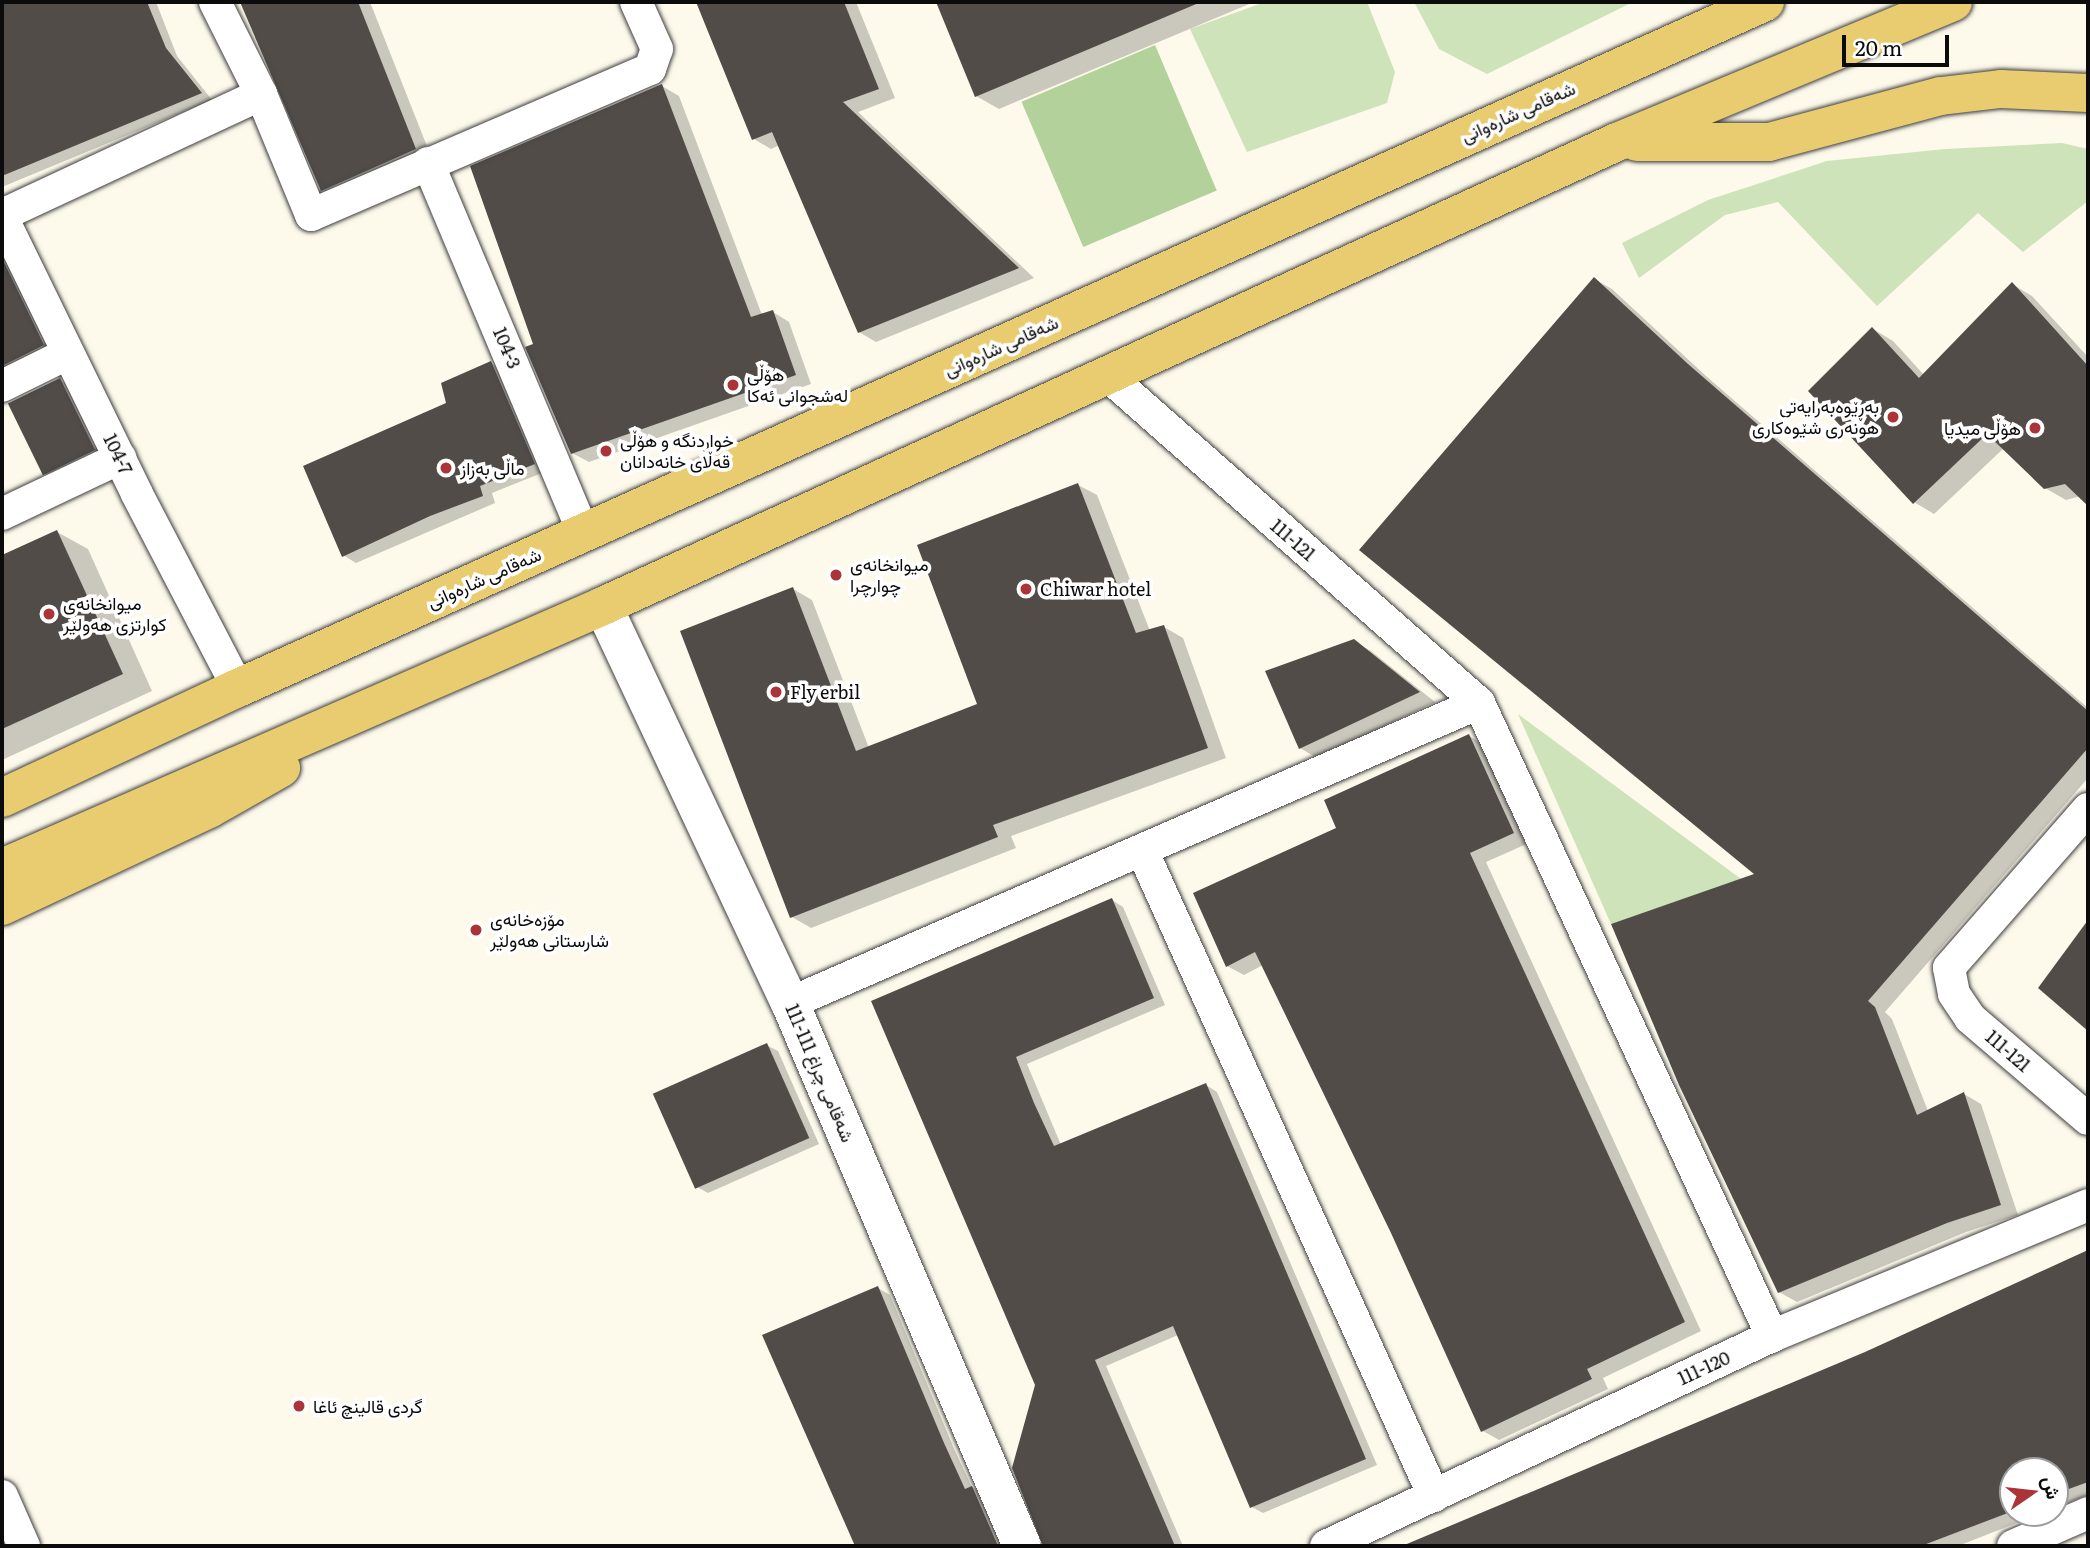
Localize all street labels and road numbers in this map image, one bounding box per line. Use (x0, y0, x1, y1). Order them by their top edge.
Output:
street label: شەقامی شارەوانی (1458, 77, 1578, 147)
street label: شەقامی شارەوانی (941, 311, 1061, 381)
street label: 104-3 (489, 324, 525, 372)
street label: 104-7 (99, 430, 137, 478)
street label: 111-121 (1266, 515, 1320, 565)
street label: شەقامی شارەوانی (424, 543, 544, 613)
street label: شەقامی چراغ 111-111 (781, 1001, 859, 1145)
street label: 111-121 (1981, 1026, 2035, 1076)
street label: 111-120 (1674, 1347, 1734, 1389)

